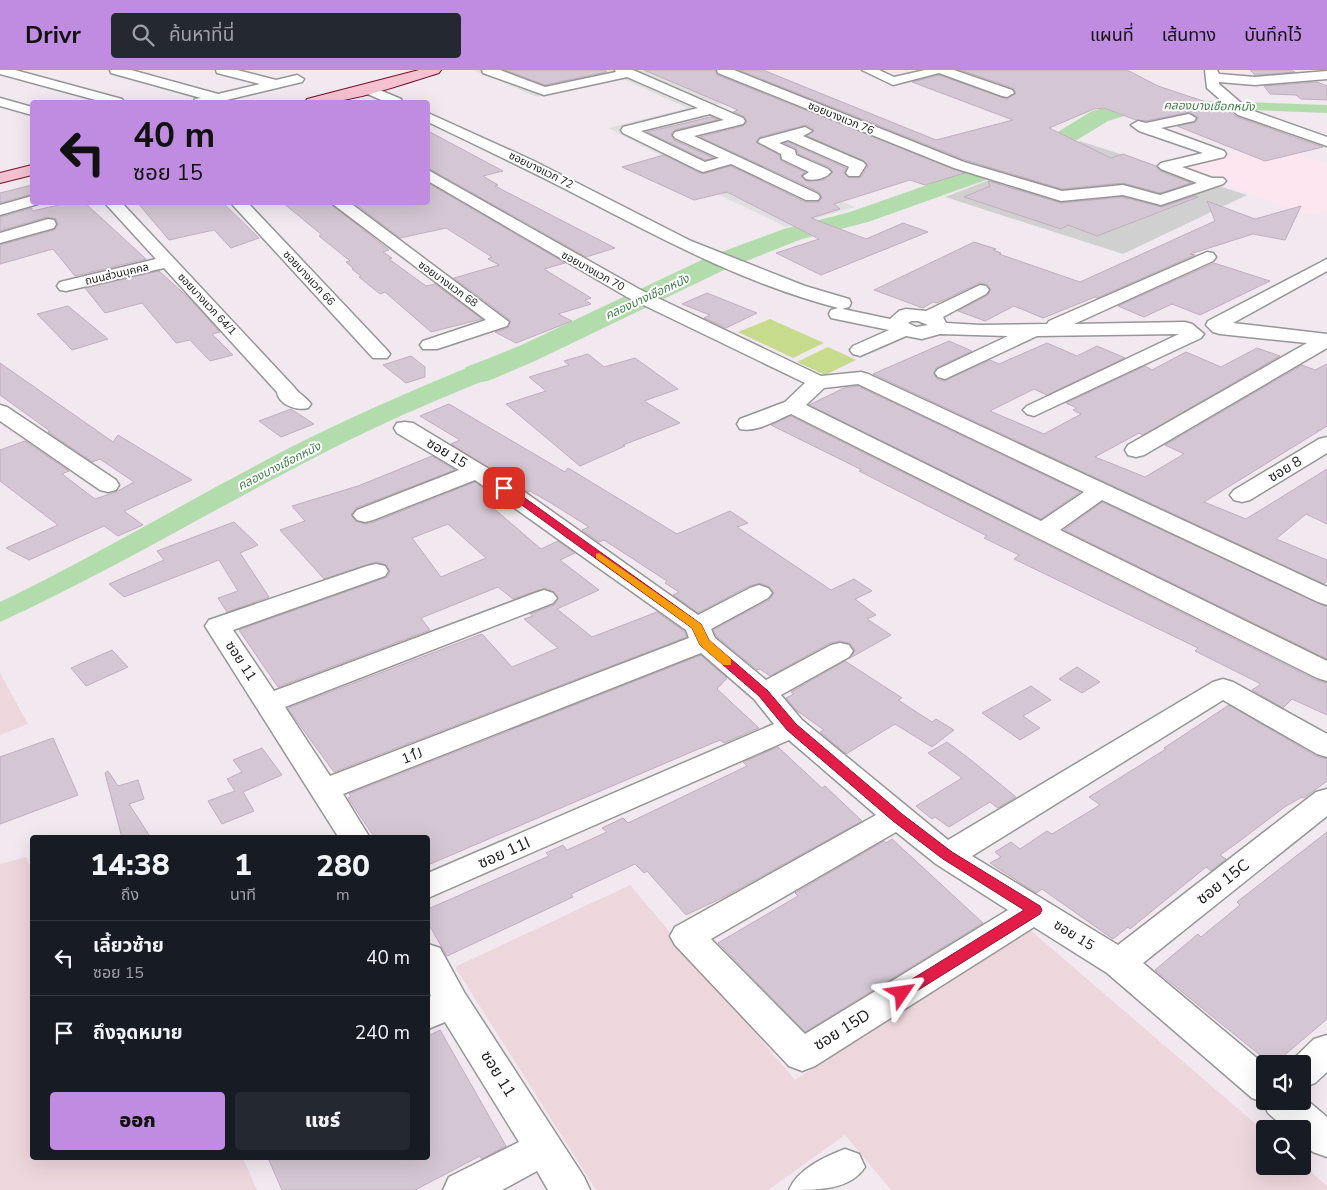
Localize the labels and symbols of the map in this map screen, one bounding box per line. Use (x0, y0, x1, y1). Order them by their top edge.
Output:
water label: คลองบางเชือกหนัง (1163, 97, 1255, 115)
street label: ซอยบางแวก 76 (806, 98, 877, 138)
street label: ซอยบางแวก 72 (506, 148, 576, 192)
street label: ซอยบางแวก 66 (280, 247, 339, 309)
street label: ซอยบางแวก 70 (559, 247, 628, 295)
street label: ซอยบางแวก 68 (415, 257, 481, 311)
street label: ถนนส่วนบุคคล (84, 259, 150, 289)
street label: ซอยบางแวก 64/1 (174, 270, 240, 338)
water label: คลองบางเชือกหนัง (602, 270, 692, 323)
street label: ซอย 15 (423, 433, 471, 473)
water label: คลองบางเชือกหนัง (235, 438, 324, 494)
street label: ซอย 8 (1265, 452, 1305, 486)
pin (483, 467, 525, 509)
street label: ซอย 11 (221, 637, 261, 685)
street label: 11๋J (399, 743, 425, 769)
street label: ซอย 11I (474, 832, 534, 874)
street label: ซอย 15C (1192, 854, 1254, 910)
street label: ซอย 15 (1050, 915, 1098, 955)
position arrow (875, 966, 927, 1018)
street label: ซอย 15D (810, 1004, 874, 1056)
street label: ซอย 11 (475, 1047, 521, 1101)

